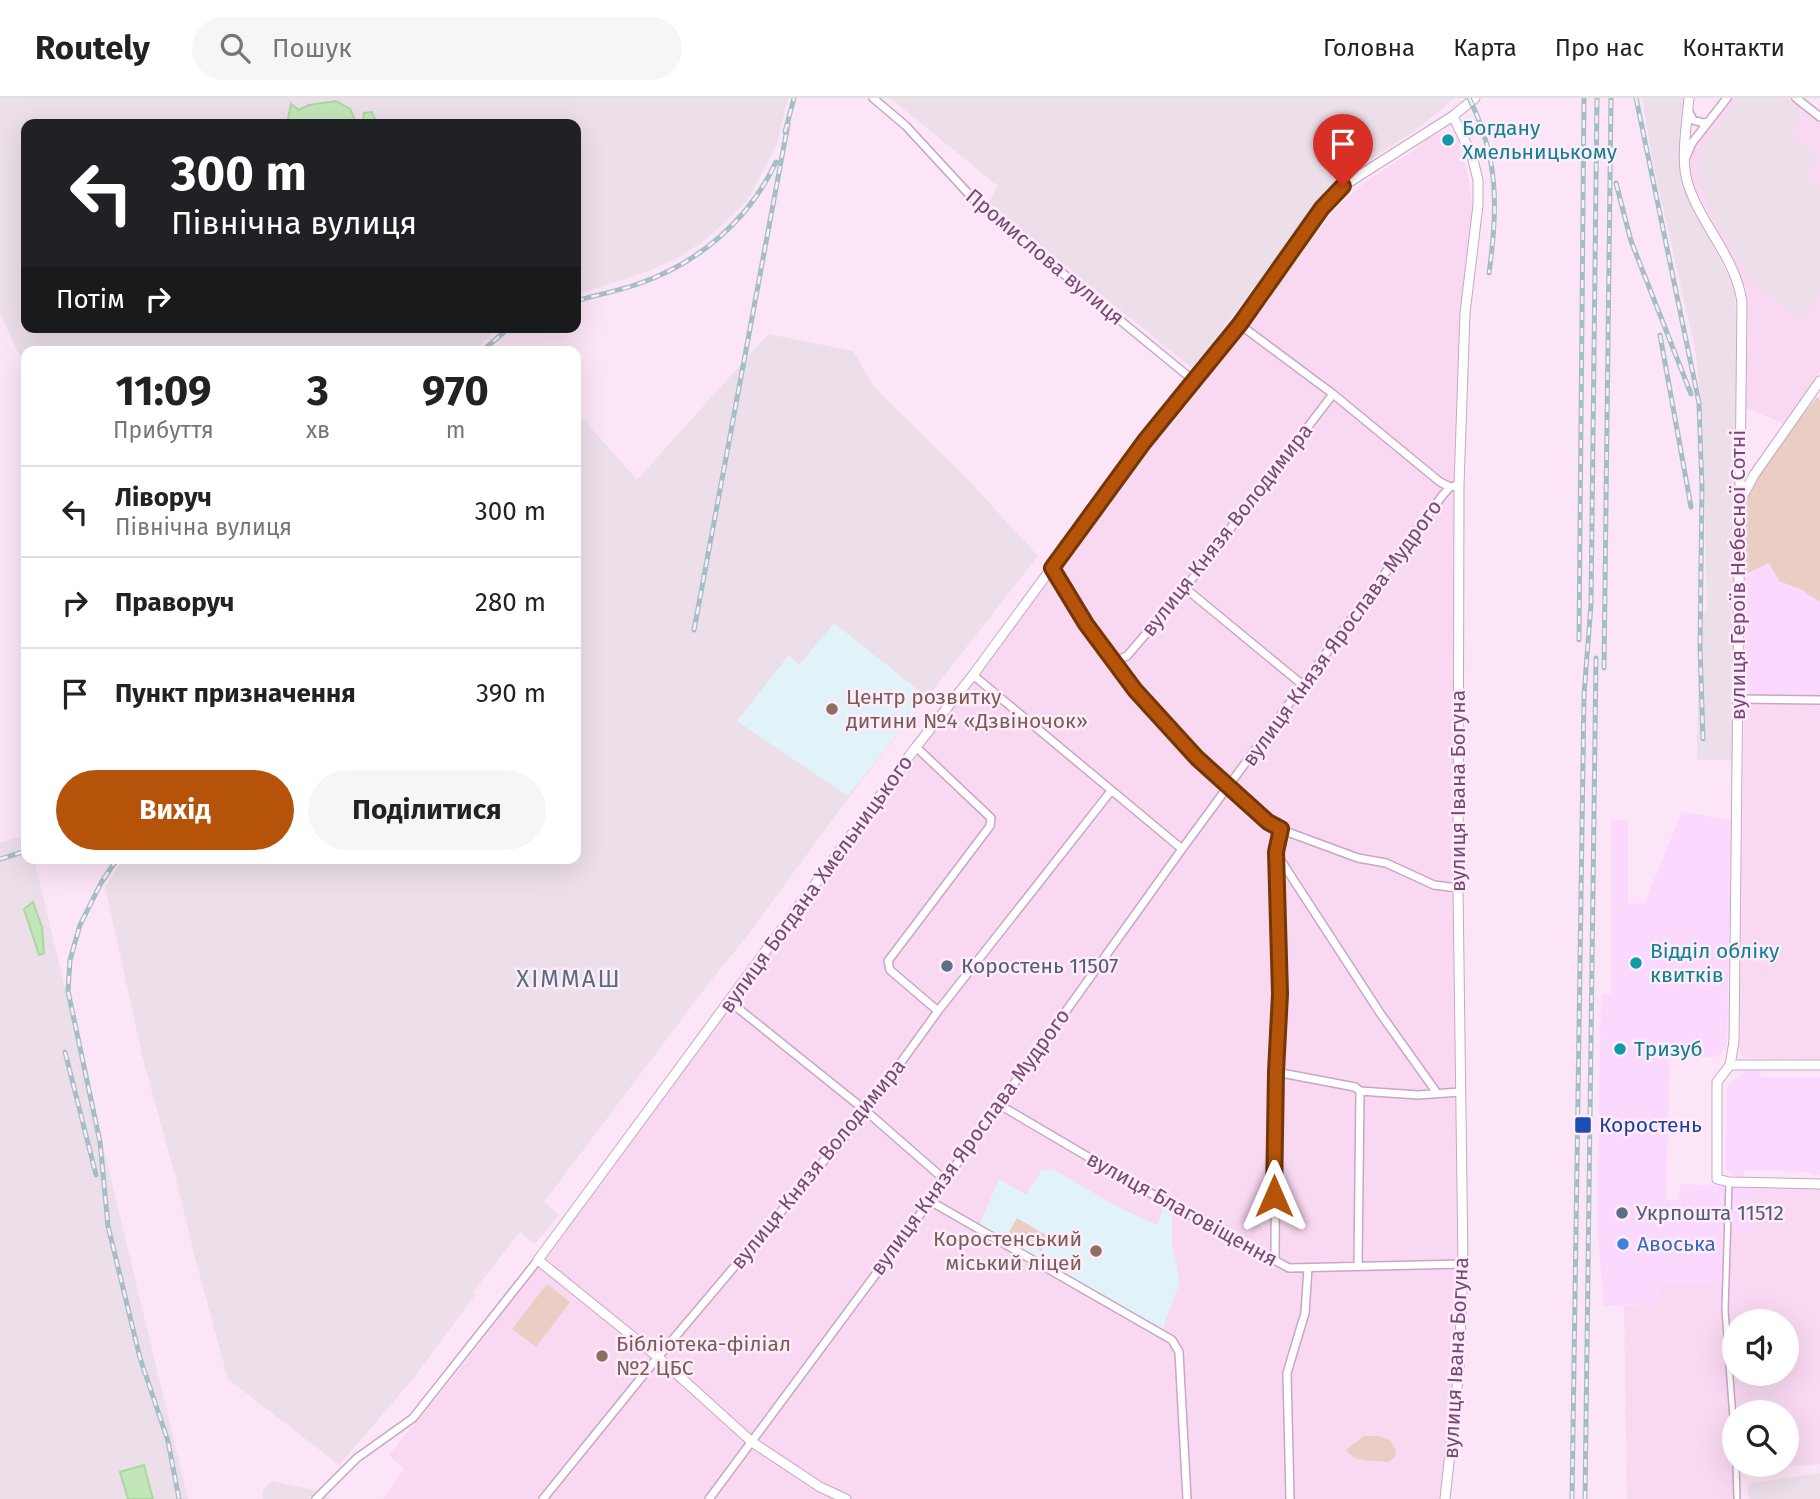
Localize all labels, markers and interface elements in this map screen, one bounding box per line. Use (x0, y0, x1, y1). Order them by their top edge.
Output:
search box (192, 17, 682, 80)
text: Routely (35, 28, 150, 68)
icon: search (216, 29, 254, 67)
text: Пошук (272, 33, 352, 64)
text: Головна (1323, 34, 1415, 62)
text: Карта (1453, 34, 1517, 62)
text: Про нас (1555, 34, 1644, 62)
text: Контакти (1682, 34, 1785, 62)
pin (1313, 114, 1373, 186)
place label: Богдану Хмельницькому (1462, 115, 1618, 165)
icon: arrive (1324, 125, 1362, 163)
marker: Богдану Хмельницькому (1440, 132, 1456, 148)
text: 300 m (171, 144, 307, 203)
icon: left (56, 147, 147, 238)
street label: Промислова вулиця (960, 183, 1130, 331)
text: Північна вулиця (171, 204, 417, 242)
icon: right (139, 280, 177, 318)
text: Потім (56, 284, 125, 315)
text: 11:09 (115, 366, 211, 416)
text: 3 (307, 366, 329, 416)
text: 970 (422, 366, 489, 416)
text: Прибуття (113, 416, 214, 444)
text: хв (306, 416, 330, 444)
text: m (446, 416, 465, 444)
street label: вулиця Князя Володимира (1136, 418, 1318, 642)
street label: вулиця Героїв Небесної Сотні (1725, 430, 1751, 720)
text: Ліворуч (115, 482, 212, 513)
icon: left (56, 493, 94, 531)
street label: вулиця Князя Ярослава Мудрого (1237, 495, 1447, 771)
text: 300 m (475, 496, 546, 527)
text: Північна вулиця (115, 513, 292, 541)
icon: right (56, 584, 94, 622)
text: Праворуч (115, 587, 234, 618)
text: 280 m (475, 587, 546, 618)
icon: arrive (56, 675, 94, 713)
text: Пункт призначення (115, 678, 356, 709)
text: 390 m (476, 678, 546, 709)
place label: Центр розвитку дитини №4 «Дзвіночок» (846, 684, 1088, 734)
street label: вулиця Івана Богуна (1445, 690, 1471, 892)
marker: Центр розвитку дитини №4 «Дзвіночок» (824, 701, 840, 717)
street label: вулиця Богдана Хмельницького (714, 750, 918, 1018)
button: Вихід (56, 770, 294, 850)
button: Поділитися (308, 770, 546, 850)
place label: Відділ обліку квитків (1650, 938, 1780, 988)
place label: Коростень 11507 (961, 953, 1118, 979)
marker: Відділ обліку квитків (1628, 955, 1644, 971)
marker: Коростень 11507 (939, 958, 955, 974)
district label: ХІММАШ (516, 965, 622, 993)
street label: вулиця Князя Ярослава Мудрого (865, 1004, 1075, 1280)
place label: Тризуб (1634, 1036, 1703, 1062)
marker: Тризуб (1612, 1041, 1628, 1057)
street label: вулиця Князя Володимира (725, 1053, 911, 1275)
place label: Коростень (1599, 1112, 1702, 1138)
marker: Коростень (1573, 1115, 1593, 1135)
street label: вулиця Благовіщення (1082, 1146, 1282, 1272)
position arrow (1237, 1159, 1311, 1233)
place label: Укрпошта 11512 (1636, 1200, 1784, 1226)
marker: Укрпошта 11512 (1614, 1205, 1630, 1221)
place label: Коростенський міський ліцей (933, 1226, 1082, 1276)
place label: Авоська (1637, 1231, 1716, 1257)
marker: Авоська (1615, 1236, 1631, 1252)
marker: Коростенський міський ліцей (1088, 1243, 1104, 1259)
street label: вулиця Івана Богуна (1438, 1256, 1474, 1460)
map controls (1722, 1309, 1799, 1477)
button: sound (1722, 1309, 1799, 1386)
place label: Бібліотека-філіал №2 ЦБС (616, 1331, 791, 1381)
marker: Бібліотека-філіал №2 ЦБС (594, 1348, 610, 1364)
button: search (1722, 1400, 1799, 1477)

